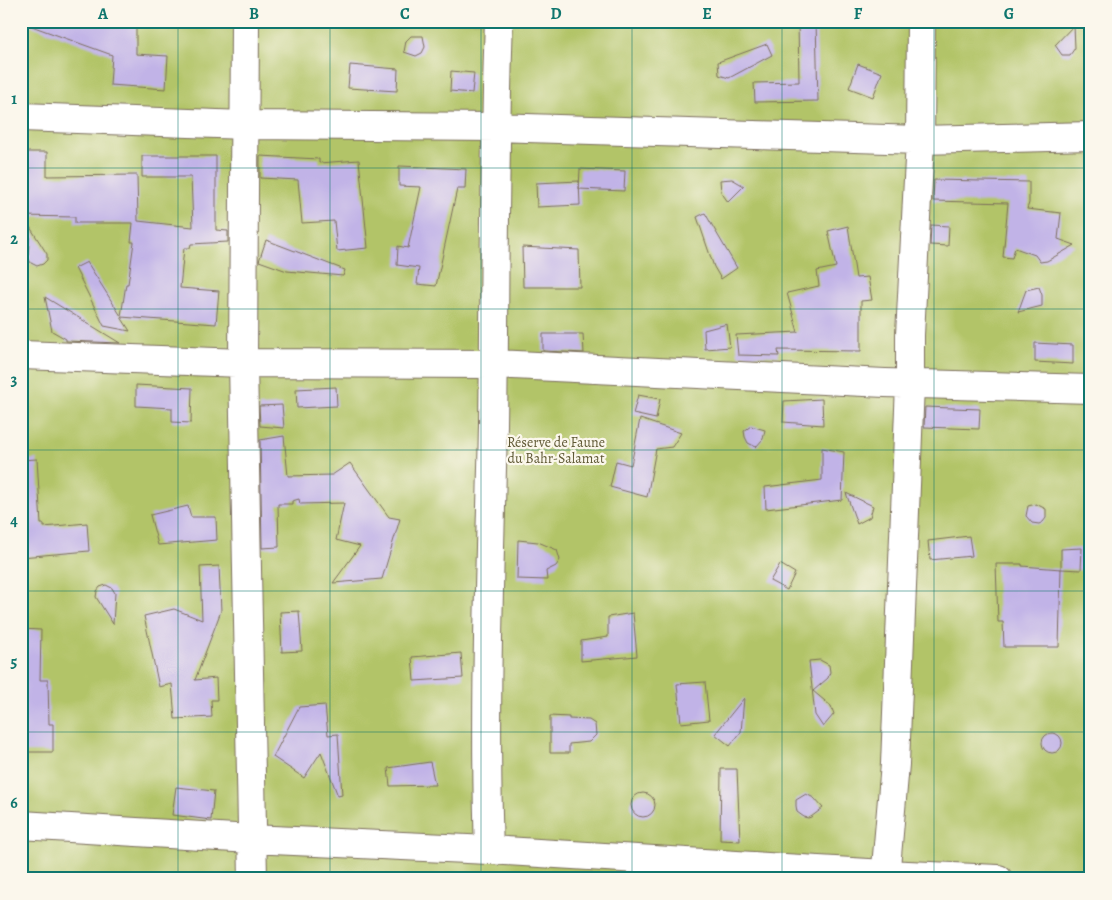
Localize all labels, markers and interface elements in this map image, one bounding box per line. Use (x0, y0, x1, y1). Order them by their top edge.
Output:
text: A (97, 3, 109, 25)
text: B (249, 3, 259, 25)
text: C (400, 3, 410, 25)
text: D (550, 3, 562, 25)
text: E (702, 3, 712, 25)
text: F (854, 3, 863, 25)
text: G (1004, 3, 1014, 25)
text: 1 (11, 88, 17, 110)
text: 2 (10, 228, 18, 250)
text: 3 (11, 369, 18, 391)
park label: Réserve de Faune du Bahr-Salamat (507, 433, 605, 468)
text: 4 (10, 510, 18, 532)
text: 5 (11, 651, 18, 673)
text: 6 (10, 792, 18, 814)

